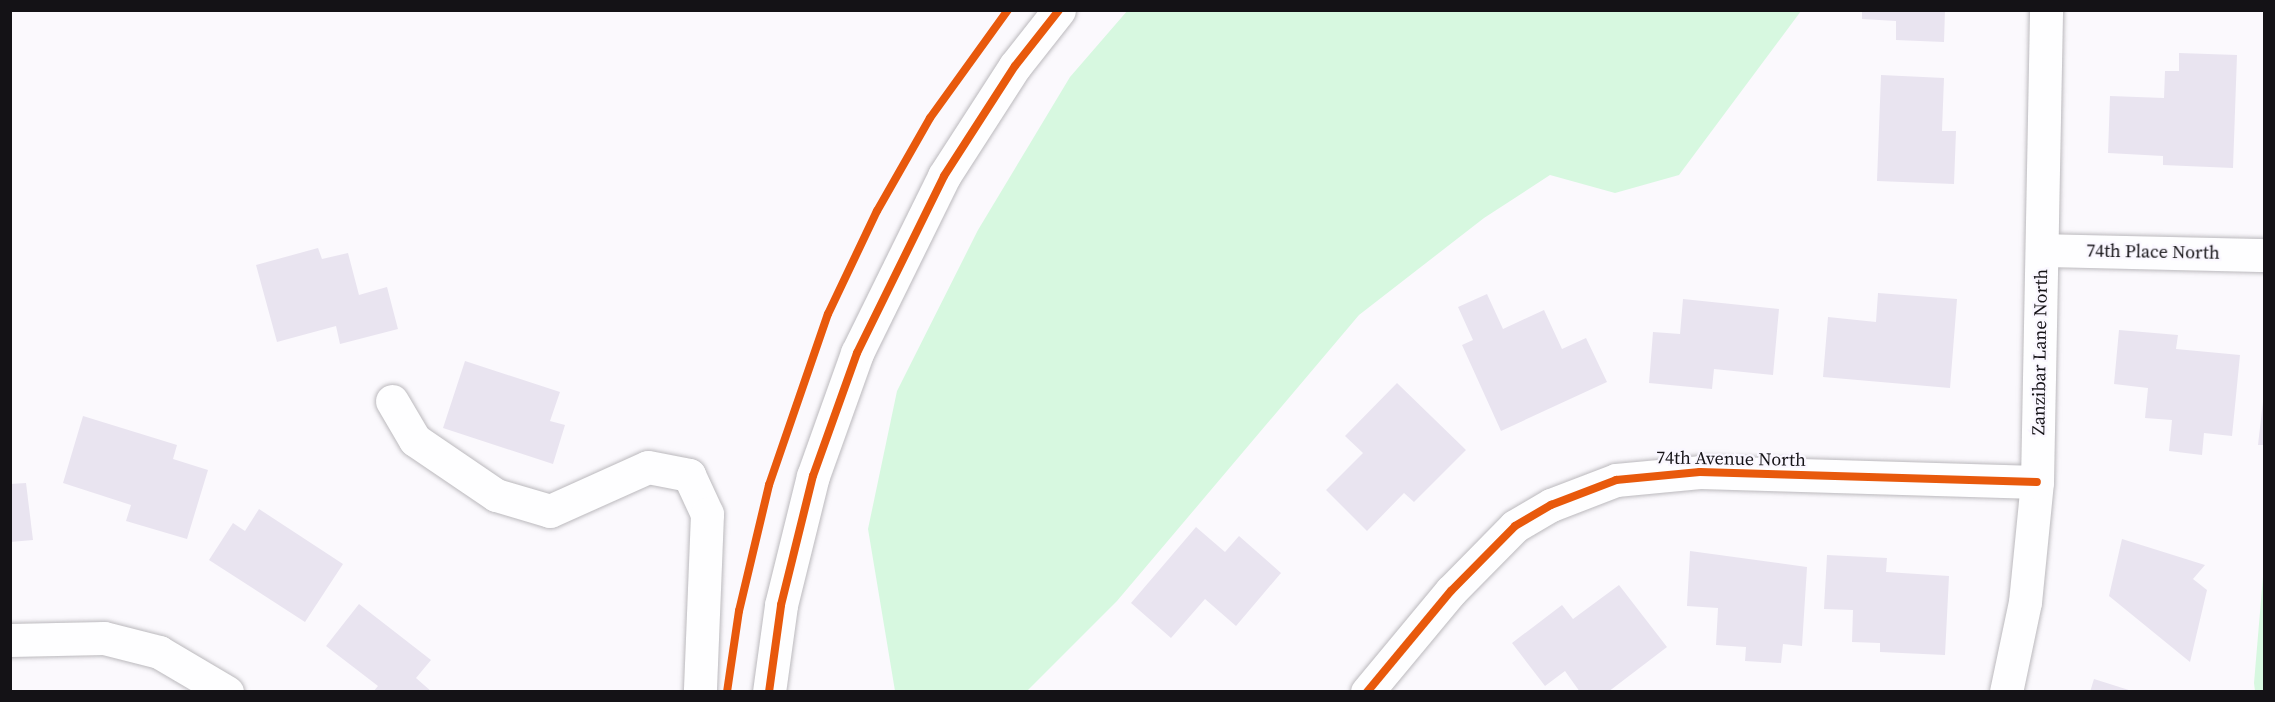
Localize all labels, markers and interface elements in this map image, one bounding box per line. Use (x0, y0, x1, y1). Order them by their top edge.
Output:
street label: 74th Place North (2086, 240, 2220, 264)
street label: Zanzibar Lane North (2028, 269, 2052, 435)
street label: 74th Avenue North (1656, 447, 1806, 471)

